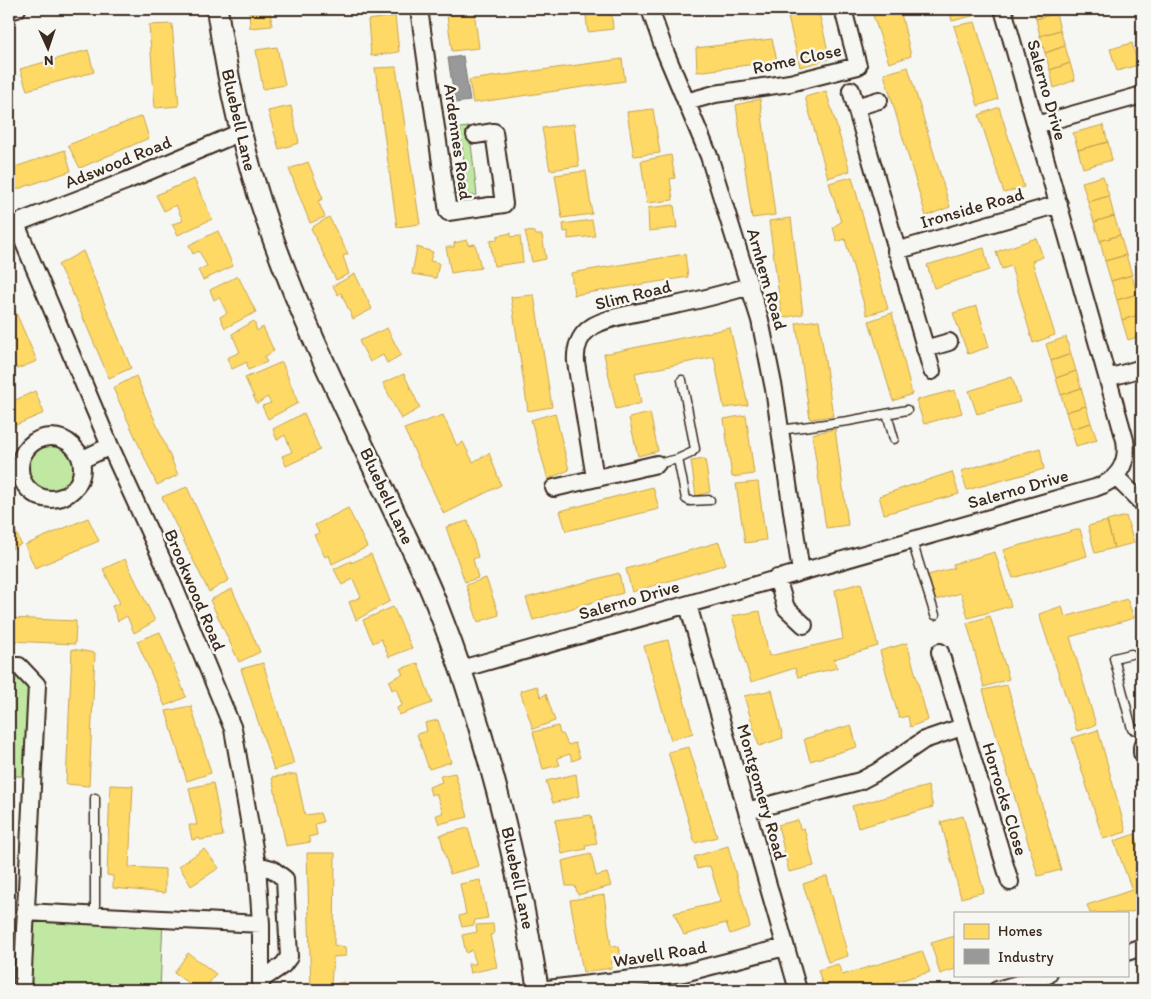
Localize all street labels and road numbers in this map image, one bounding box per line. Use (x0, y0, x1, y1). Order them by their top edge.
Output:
street label: Salerno Drive (1022, 37, 1072, 143)
street label: Rome Close (751, 39, 843, 79)
street label: Bluebell Lane (217, 67, 261, 173)
street label: Ardennes Road (439, 83, 477, 202)
street label: Adswood Road (61, 130, 175, 193)
street label: Ironside Road (918, 183, 1027, 233)
street label: Arnhem Road (742, 226, 792, 333)
street label: Slim Road (593, 275, 674, 315)
street label: Bluebell Lane (355, 444, 419, 548)
street label: Salerno Drive (965, 464, 1071, 514)
street label: Brookwood Road (159, 526, 231, 654)
street label: Salerno Drive (576, 575, 682, 625)
street label: Montgomery Road (732, 721, 792, 863)
street label: Horrocks Close (977, 740, 1033, 858)
street label: Bluebell Lane (496, 825, 540, 931)
street label: Wavell Road (612, 936, 708, 972)

